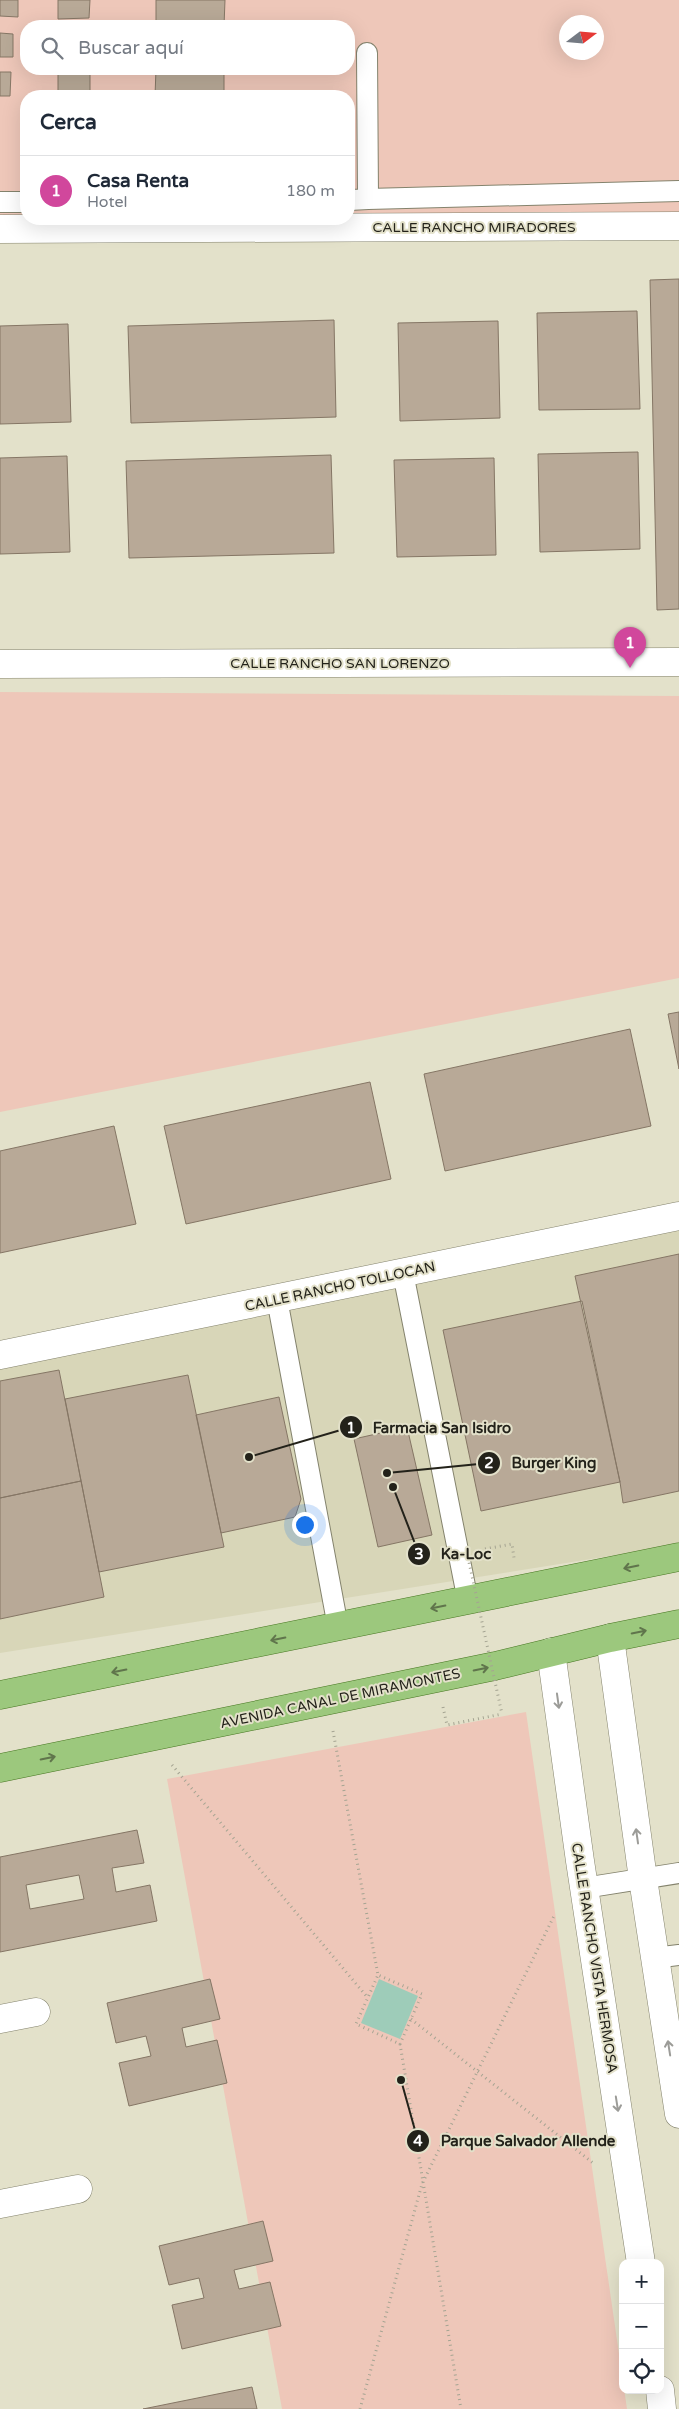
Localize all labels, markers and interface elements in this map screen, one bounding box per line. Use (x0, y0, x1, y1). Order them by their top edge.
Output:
north arrow (559, 15, 604, 60)
search box (20, 20, 355, 75)
icon: search (38, 34, 66, 62)
text: Buscar aquí (78, 37, 184, 59)
text: Cerca (40, 110, 97, 135)
text: Casa Renta (87, 170, 189, 192)
text: 1 (51, 181, 61, 201)
text: 180 m (286, 181, 335, 201)
text: Hotel (87, 192, 128, 212)
street label: CALLE RANCHO MIRADORES (372, 219, 576, 236)
pin: 1 (614, 627, 646, 668)
street label: CALLE RANCHO SAN LORENZO (230, 655, 450, 672)
street label: CALLE RANCHO TOLLOCAN (243, 1258, 437, 1315)
callout: Farmacia San Isidro (338, 1412, 521, 1442)
text: 1 (346, 1419, 356, 1437)
text: Farmacia San Isidro (373, 1419, 511, 1437)
callout: Burger King (476, 1448, 606, 1478)
text: 2 (484, 1454, 494, 1472)
text: Burger King (512, 1454, 596, 1473)
your location (292, 1512, 318, 1538)
callout: Ka-Loc (406, 1539, 502, 1569)
text: 3 (414, 1545, 424, 1563)
text: Ka-Loc (441, 1545, 491, 1563)
one-way arrow (624, 1563, 640, 1572)
one-way arrow (430, 1603, 446, 1612)
one-way arrow (631, 1627, 647, 1636)
one-way arrow (271, 1635, 287, 1644)
one-way arrow (473, 1664, 489, 1673)
street label: AVENIDA CANAL DE MIRAMONTES (219, 1665, 462, 1732)
one-way arrow (112, 1667, 128, 1676)
one-way arrow (553, 1692, 563, 1708)
one-way arrow (39, 1753, 55, 1762)
one-way arrow (632, 1828, 642, 1844)
street label: CALLE RANCHO VISTA HERMOSA (568, 1842, 621, 2074)
one-way arrow (663, 2041, 673, 2057)
one-way arrow (612, 2096, 622, 2112)
callout: Parque Salvador Allende (405, 2126, 625, 2156)
text: 4 (413, 2132, 423, 2150)
text: Parque Salvador Allende (441, 2132, 616, 2151)
map controls (619, 2259, 664, 2394)
button: + (619, 2259, 664, 2304)
button: − (619, 2304, 664, 2349)
button: locate (619, 2349, 664, 2394)

